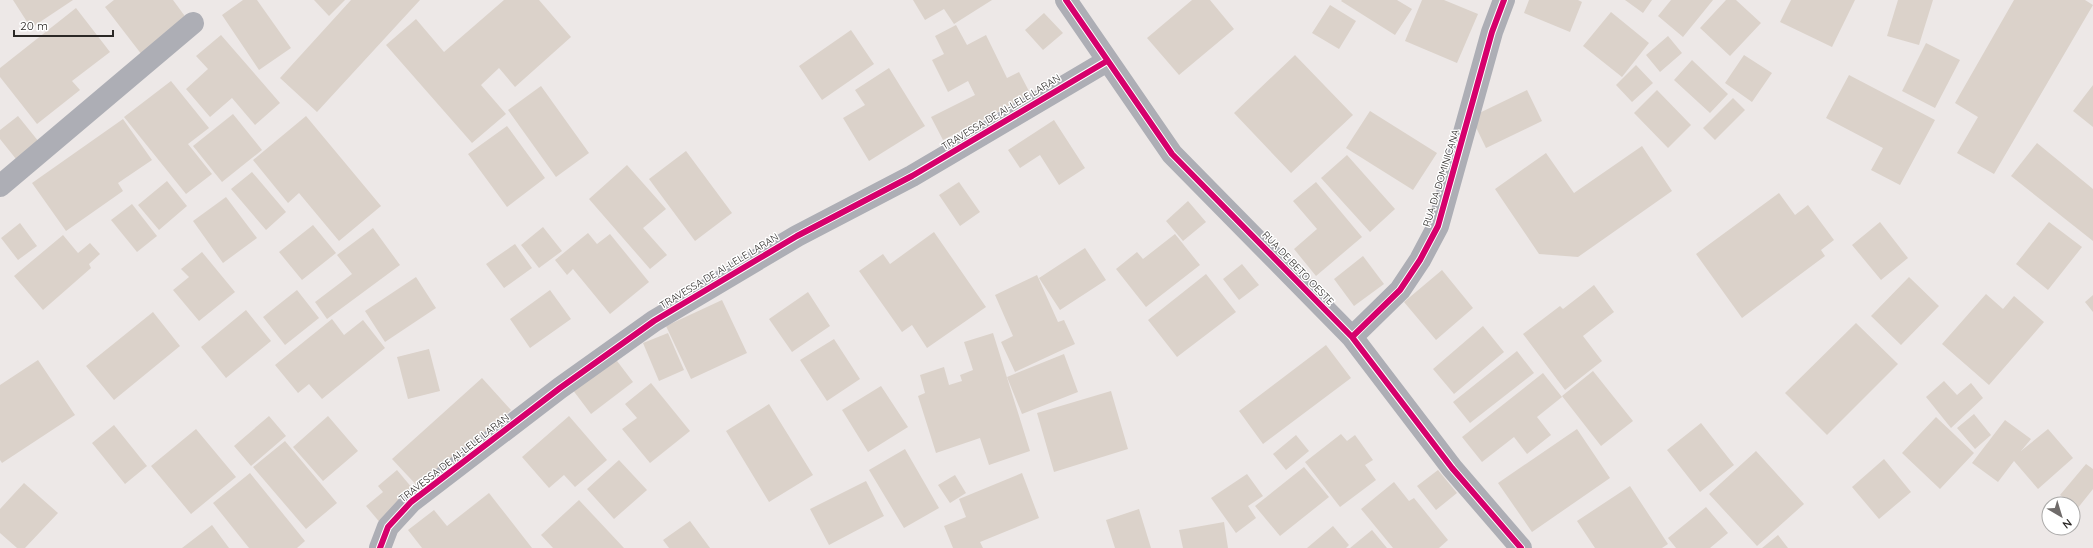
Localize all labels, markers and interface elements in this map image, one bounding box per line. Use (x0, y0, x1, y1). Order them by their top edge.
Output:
scale bar (14, 12, 113, 38)
text: 20 m (20, 18, 48, 33)
street label: TRAVESSA DE AI-LELE LARAN (939, 71, 1063, 153)
street label: RUA DA DOMINICANA (1420, 127, 1462, 228)
street label: RUA DE BETO OESTE (1259, 228, 1337, 308)
street label: TRAVESSA DE AI-LELE LARAN (657, 230, 781, 312)
street label: TRAVESSA DE AI-LELE LARAN (396, 411, 512, 505)
north arrow (2041, 496, 2081, 536)
text: N (2060, 516, 2075, 532)

